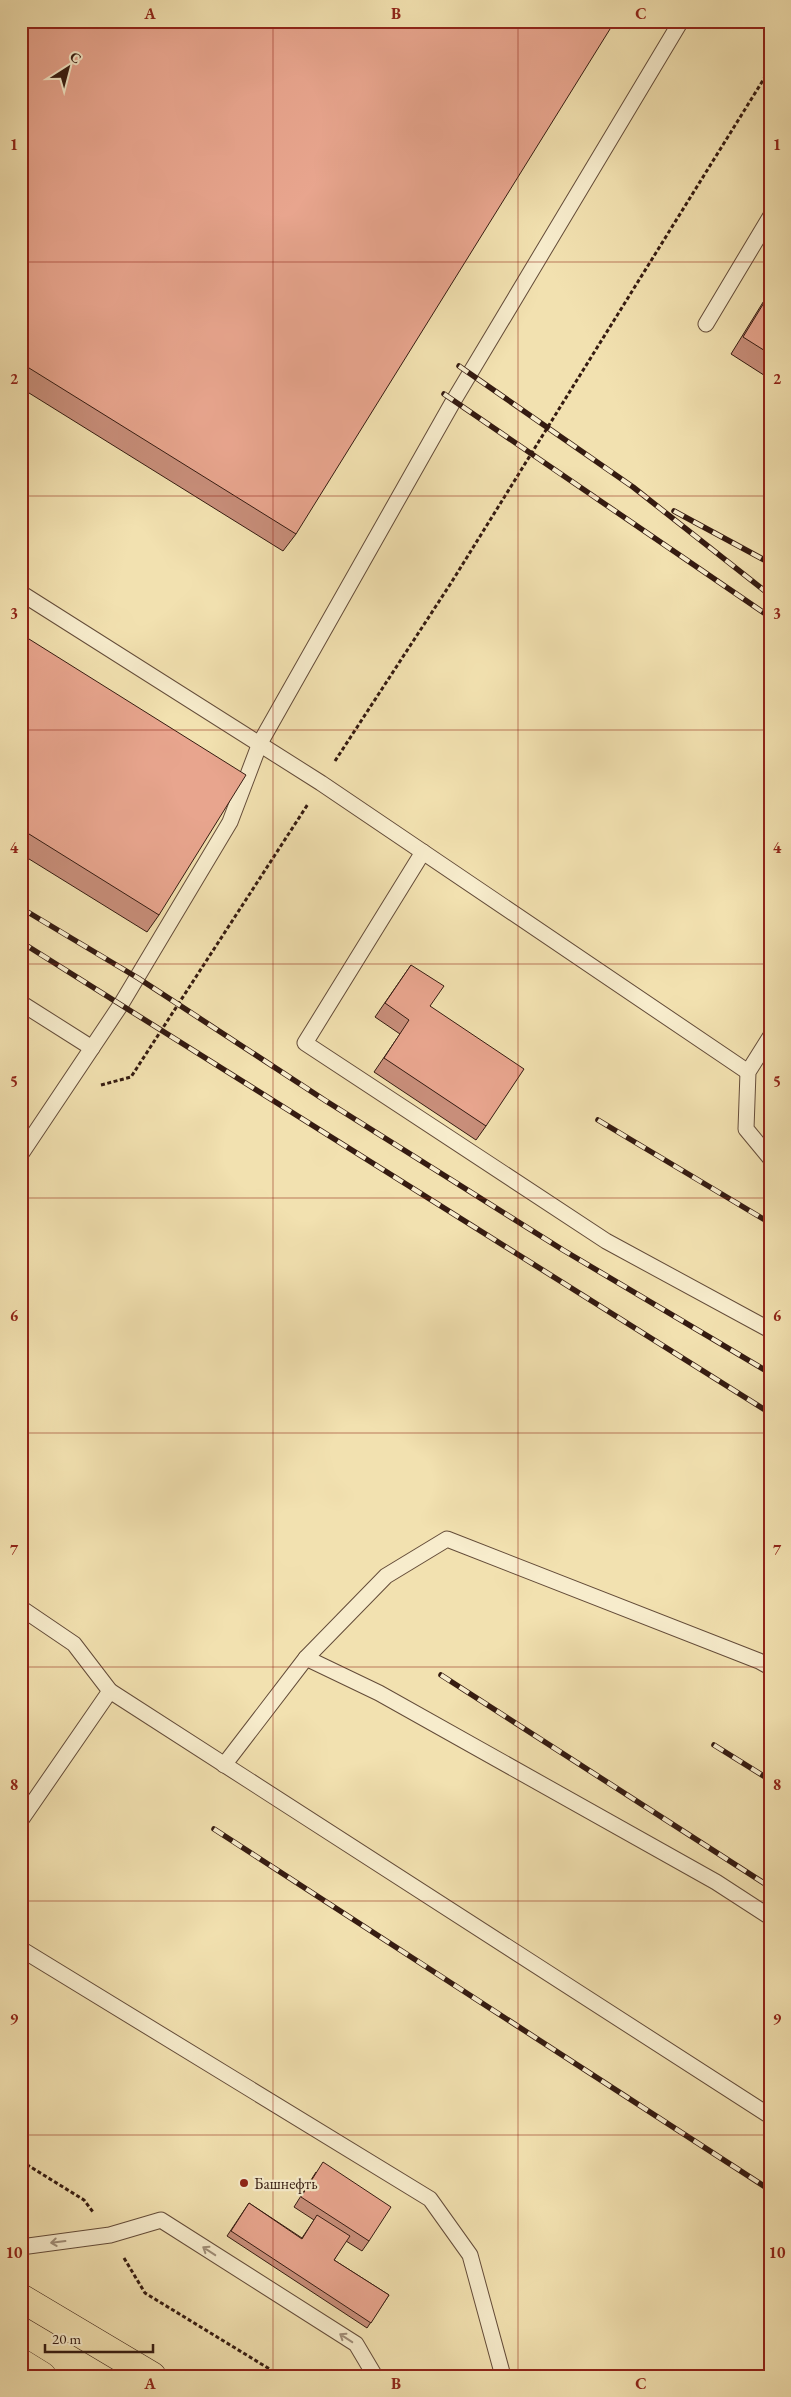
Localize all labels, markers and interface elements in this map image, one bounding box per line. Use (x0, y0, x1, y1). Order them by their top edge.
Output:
text: A (143, 3, 156, 24)
text: B (391, 3, 401, 24)
text: C (635, 3, 647, 24)
north arrow (42, 42, 92, 92)
text: С (66, 47, 85, 68)
text: 1 (10, 134, 18, 155)
text: 1 (773, 134, 781, 155)
text: 2 (10, 368, 19, 389)
text: 2 (773, 368, 782, 389)
text: 3 (10, 603, 18, 624)
text: 3 (773, 603, 781, 624)
text: 4 (10, 837, 19, 858)
text: 4 (773, 837, 782, 858)
text: 5 (10, 1071, 18, 1092)
text: 5 (773, 1071, 781, 1092)
text: 6 (10, 1305, 19, 1326)
text: 6 (773, 1305, 782, 1326)
text: 7 (10, 1539, 19, 1560)
text: 7 (773, 1539, 782, 1560)
text: 8 (10, 1774, 18, 1795)
text: 8 (773, 1774, 781, 1795)
text: 9 (10, 2008, 19, 2029)
text: 9 (773, 2008, 782, 2029)
place label: Башнефть (254, 2173, 318, 2194)
marker: Башнефть (238, 2177, 250, 2189)
one-way arrow (50, 2237, 66, 2247)
text: 10 (6, 2242, 23, 2263)
text: 10 (769, 2242, 786, 2263)
one-way arrow (202, 2245, 216, 2255)
scale bar (45, 2322, 152, 2354)
text: 20 m (52, 2329, 81, 2348)
one-way arrow (339, 2333, 353, 2343)
text: A (143, 2373, 156, 2394)
text: B (391, 2373, 401, 2394)
text: C (635, 2373, 647, 2394)

